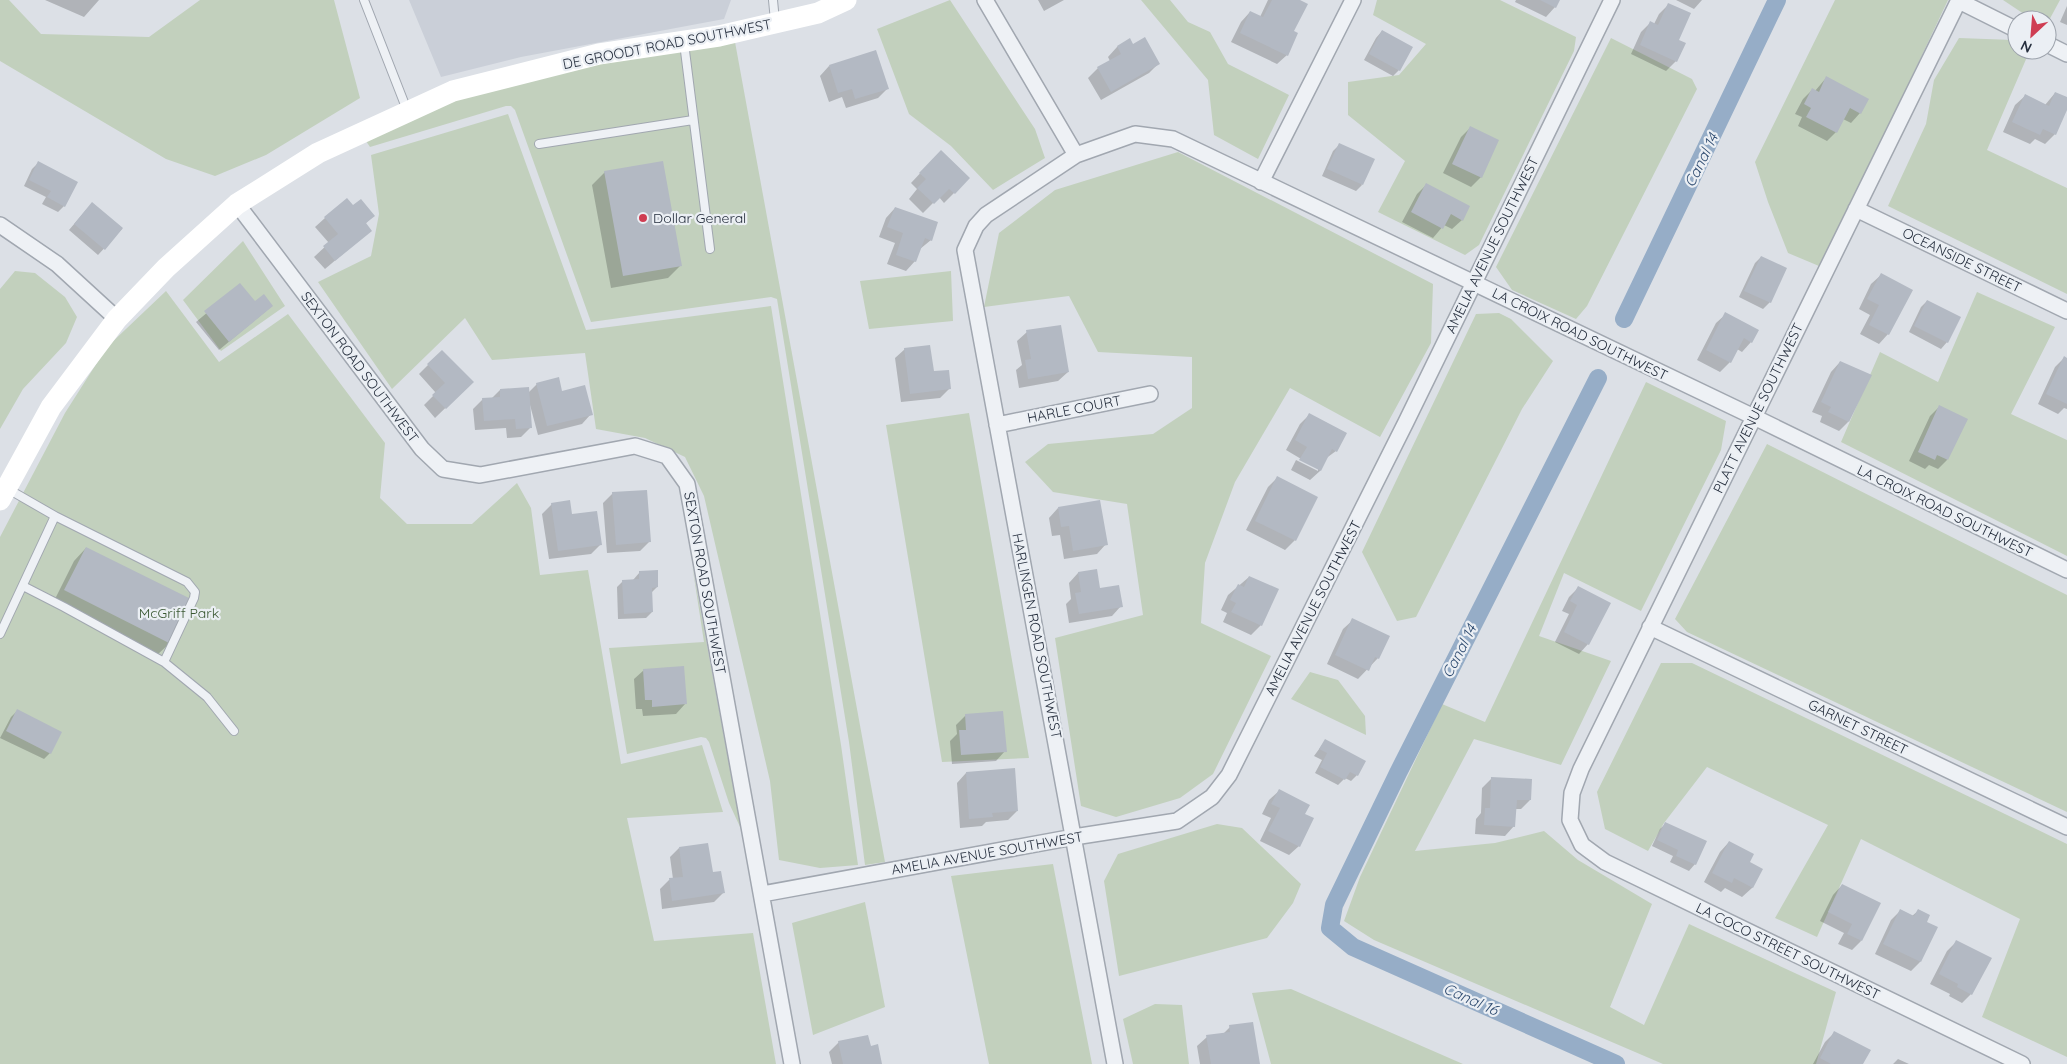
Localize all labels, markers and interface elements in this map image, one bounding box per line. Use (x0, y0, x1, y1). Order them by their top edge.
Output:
north arrow (2007, 10, 2057, 60)
street label: DE GROODT ROAD SOUTHWEST (561, 15, 773, 73)
text: N (2018, 36, 2035, 57)
water label: Canal 14 (1680, 129, 1723, 190)
street label: AMELIA AVENUE SOUTHWEST (1441, 154, 1543, 336)
place label: Dollar General (653, 209, 746, 227)
marker: Dollar General (637, 212, 649, 224)
street label: OCEANSIDE STREET (1899, 223, 2025, 297)
street label: LA CROIX ROAD SOUTHWEST (1489, 284, 1671, 384)
street label: SEXTON ROAD SOUTHWEST (297, 288, 423, 446)
street label: PLATT AVENUE SOUTHWEST (1709, 320, 1807, 496)
street label: HARLE COURT (1026, 391, 1122, 427)
street label: LA CROIX ROAD SOUTHWEST (1854, 461, 2036, 561)
street label: SEXTON ROAD SOUTHWEST (680, 490, 730, 676)
street label: AMELIA AVENUE SOUTHWEST (1261, 517, 1365, 699)
street label: HARLINGEN ROAD SOUTHWEST (1008, 532, 1066, 740)
park label: McGriff Park (139, 604, 219, 622)
water label: Canal 14 (1438, 620, 1481, 681)
street label: GARNET STREET (1805, 695, 1911, 759)
street label: AMELIA AVENUE SOUTHWEST (890, 827, 1084, 879)
street label: LA COCO STREET SOUTHWEST (1693, 898, 1883, 1004)
water label: Canal 16 (1441, 979, 1502, 1020)

